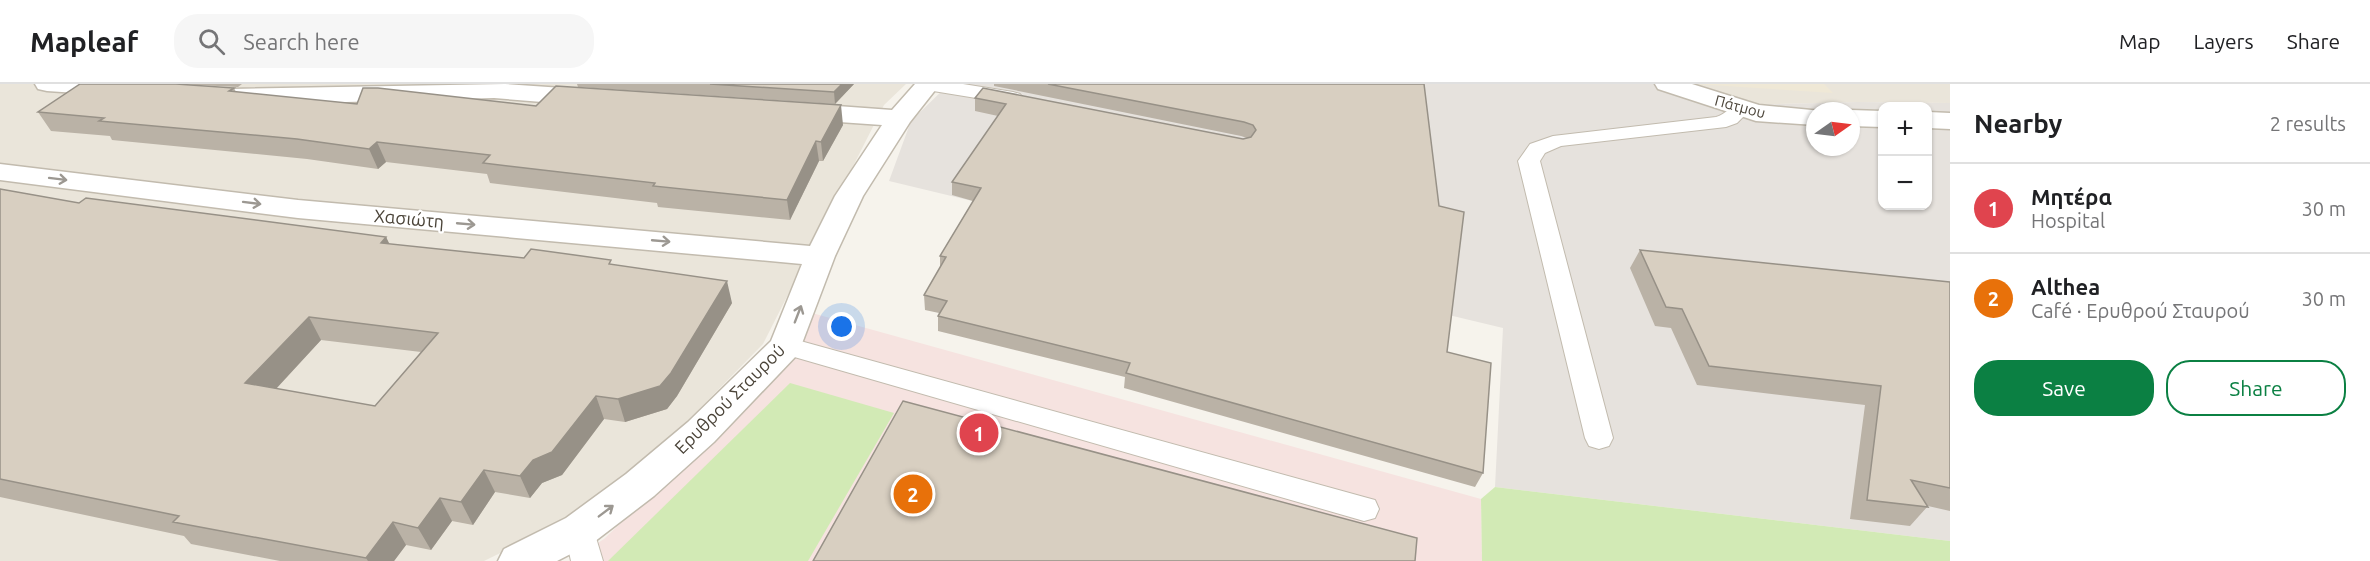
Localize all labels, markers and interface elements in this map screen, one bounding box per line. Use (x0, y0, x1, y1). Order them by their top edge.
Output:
search box (174, 14, 594, 68)
icon: search (195, 25, 228, 58)
text: Mapleaf (30, 26, 138, 57)
text: Search here (243, 29, 360, 54)
text: Map (2119, 29, 2160, 53)
text: Layers (2193, 29, 2254, 53)
text: Share (2287, 29, 2340, 53)
street label: Πάτμου (1713, 92, 1767, 121)
north arrow (1806, 102, 1860, 156)
map controls (1878, 102, 1932, 210)
button: + (1878, 102, 1932, 156)
text: Nearby (1974, 109, 2062, 138)
text: 2 results (2270, 112, 2346, 135)
button: − (1878, 156, 1932, 210)
one-way arrow (48, 174, 67, 185)
text: Μητέρα (2031, 184, 2112, 209)
text: 1 (1988, 197, 1999, 220)
text: 30 m (2302, 197, 2346, 220)
one-way arrow (241, 198, 261, 209)
street label: Χασιώτη (373, 205, 445, 231)
text: Hospital (2031, 209, 2105, 232)
one-way arrow (456, 219, 476, 230)
one-way arrow (650, 236, 670, 247)
text: Althea (2031, 274, 2100, 299)
text: 2 (1988, 287, 1999, 310)
text: 30 m (2302, 287, 2346, 310)
text: Café · Ερυθρού Σταυρού (2031, 299, 2250, 322)
one-way arrow (793, 305, 804, 324)
your location (827, 312, 856, 341)
street label: Ερυθρού Σταυρού (670, 339, 788, 457)
button: Save (1974, 360, 2154, 416)
button: Share (2166, 360, 2346, 416)
pin: 1 (960, 410, 998, 456)
pin: 2 (894, 472, 932, 516)
one-way arrow (597, 505, 613, 517)

